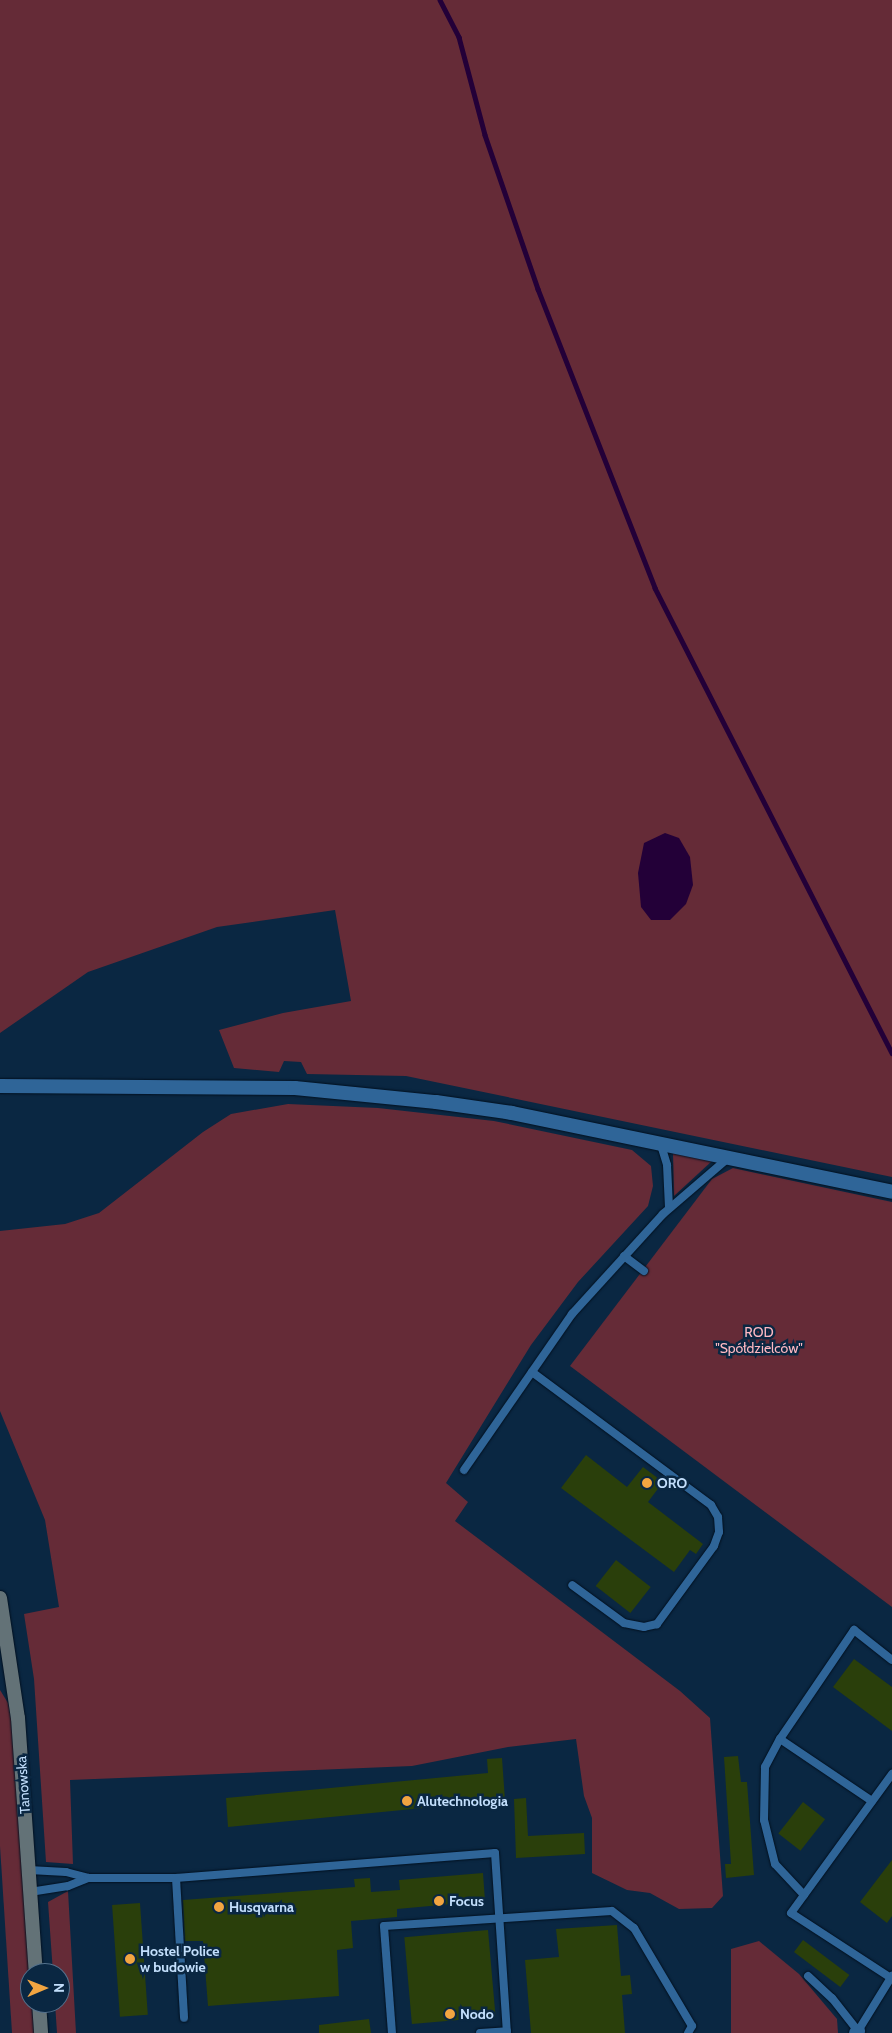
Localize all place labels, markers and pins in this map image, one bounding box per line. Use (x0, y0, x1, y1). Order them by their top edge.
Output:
place label: ORO (657, 1475, 687, 1491)
marker: ORO (641, 1477, 653, 1489)
place label: Alutechnologia (417, 1793, 508, 1809)
marker: Alutechnologia (401, 1795, 413, 1807)
place label: Focus (449, 1893, 484, 1909)
marker: Focus (433, 1895, 445, 1907)
place label: Husqvarna (229, 1899, 294, 1915)
marker: Husqvarna (213, 1901, 225, 1913)
place label: Hostel Police w budowie (140, 1943, 220, 1975)
marker: Hostel Police w budowie (124, 1953, 136, 1965)
place label: Nodo (460, 2006, 494, 2022)
marker: Nodo (444, 2008, 456, 2020)

